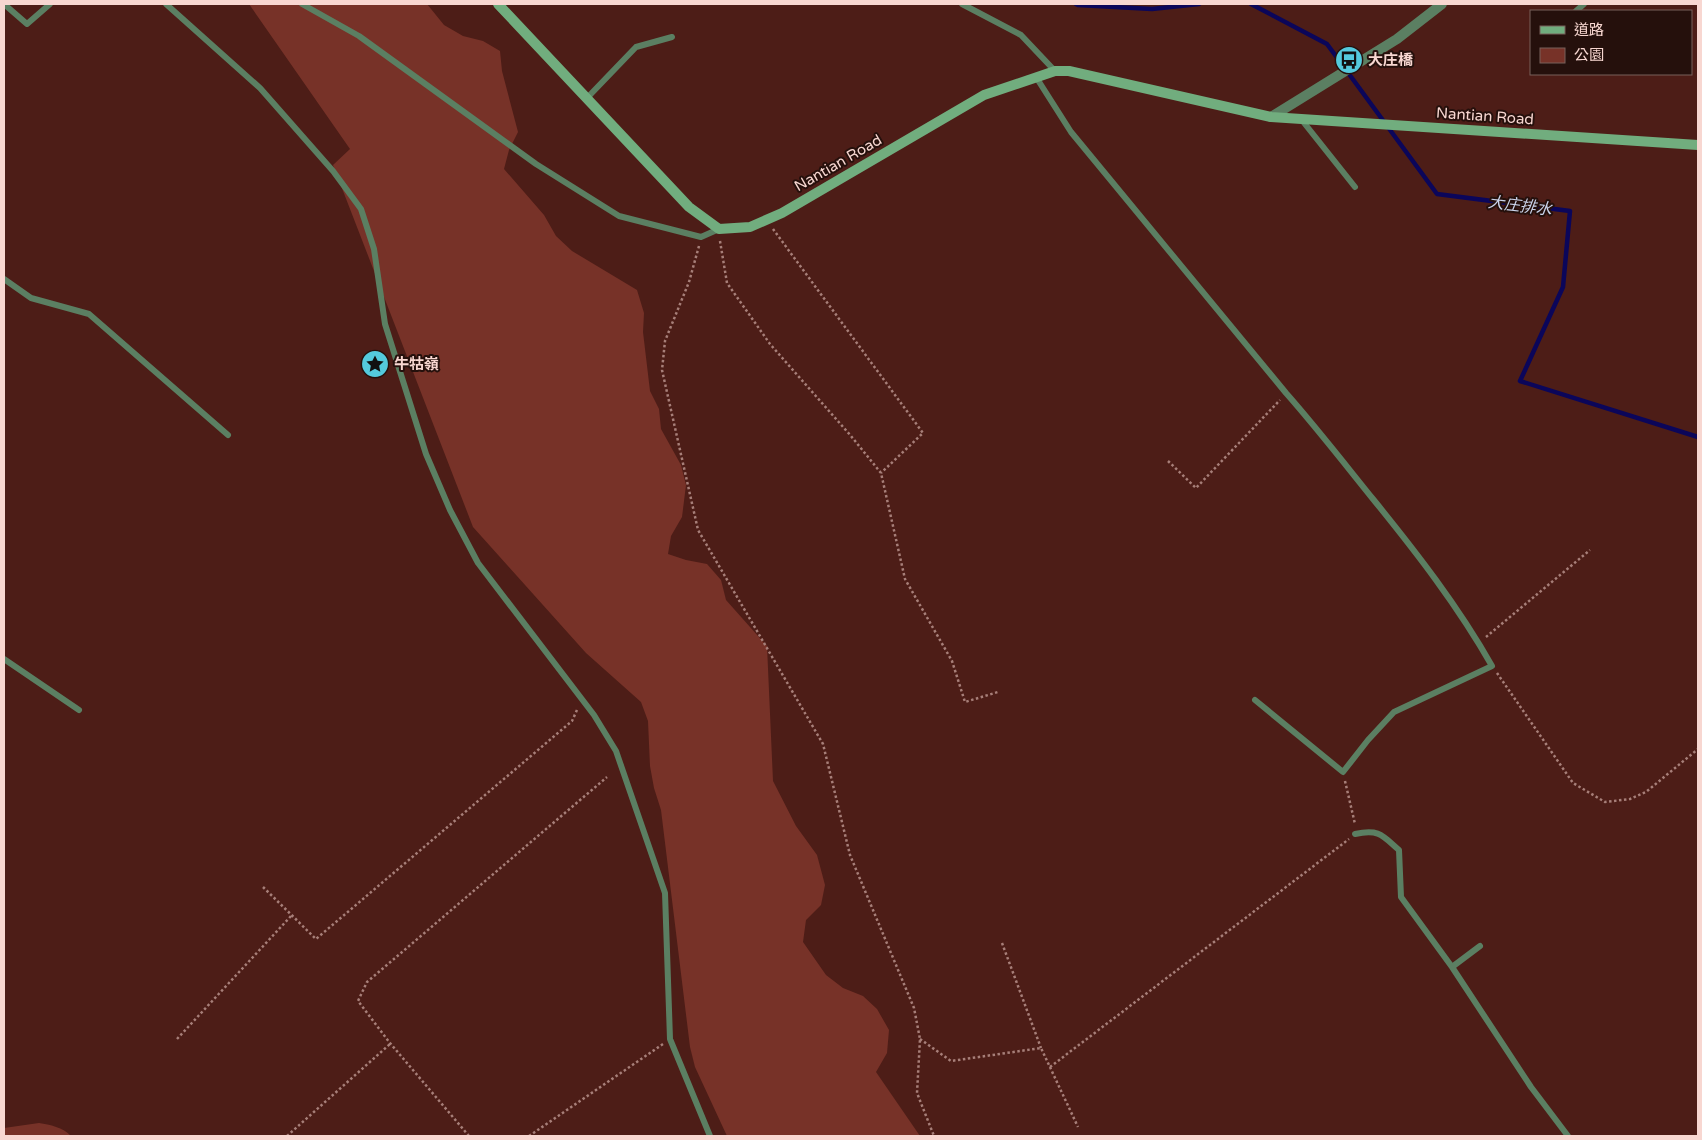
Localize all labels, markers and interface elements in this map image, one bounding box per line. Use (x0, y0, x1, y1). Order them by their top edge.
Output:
legend (1530, 10, 1692, 75)
text: 道路 (1574, 21, 1604, 39)
bus stop icon: 大庄橋 (1334, 45, 1364, 75)
text: 公園 (1574, 46, 1604, 64)
place label: 大庄橋 (1368, 51, 1414, 69)
street label: Nantian Road (1435, 104, 1535, 128)
street label: Nantian Road (791, 131, 885, 195)
water label: 大庄排水 (1487, 192, 1554, 220)
place icon: 牛牯嶺 (360, 349, 390, 379)
place label: 牛牯嶺 (394, 355, 439, 373)

